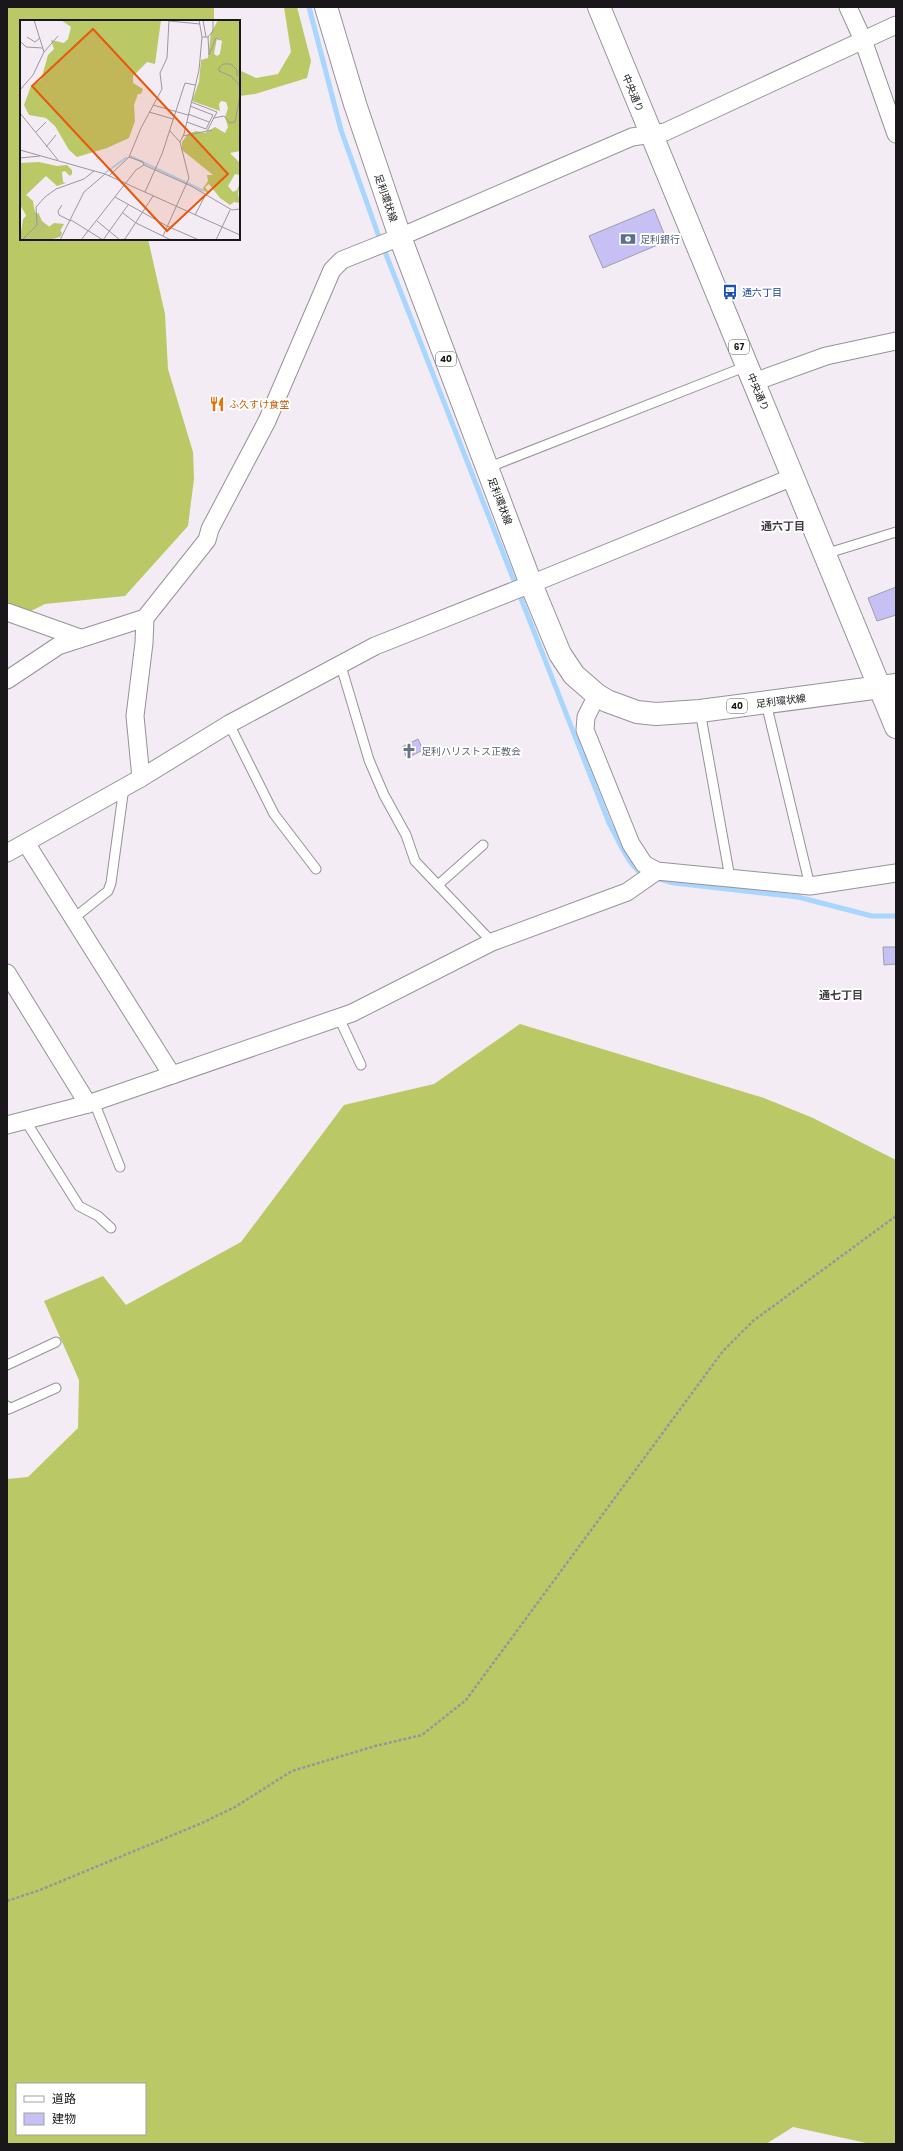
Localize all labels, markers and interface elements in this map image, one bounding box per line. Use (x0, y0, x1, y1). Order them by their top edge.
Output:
inset map (20, 20, 240, 240)
street label: 中央通り (619, 72, 647, 114)
street label: 足利環状線 (371, 172, 401, 224)
bank icon: 足利銀行 (619, 230, 637, 248)
place label: 足利銀行 (640, 232, 680, 247)
bus stop icon: 通六丁目 (721, 283, 739, 301)
place label: 通六丁目 (742, 285, 782, 300)
road number: 67 (729, 340, 749, 354)
road number: 40 (436, 352, 456, 366)
street label: 中央通り (743, 371, 773, 413)
restaurant icon: ふ久すけ食堂 (208, 395, 226, 413)
place label: ふ久すけ食堂 (229, 397, 289, 412)
street label: 足利環状線 (484, 475, 516, 527)
district label: 通六丁目 (761, 518, 805, 534)
street label: 足利環状線 (755, 691, 807, 711)
road number: 40 (727, 699, 747, 713)
church icon: 足利ハリストス正教会 (400, 742, 418, 760)
place label: 足利ハリストス正教会 (421, 744, 521, 759)
district label: 通七丁目 (819, 987, 863, 1003)
legend (16, 2083, 146, 2135)
text: 道路 (52, 2090, 76, 2107)
text: 建物 (52, 2110, 76, 2127)

